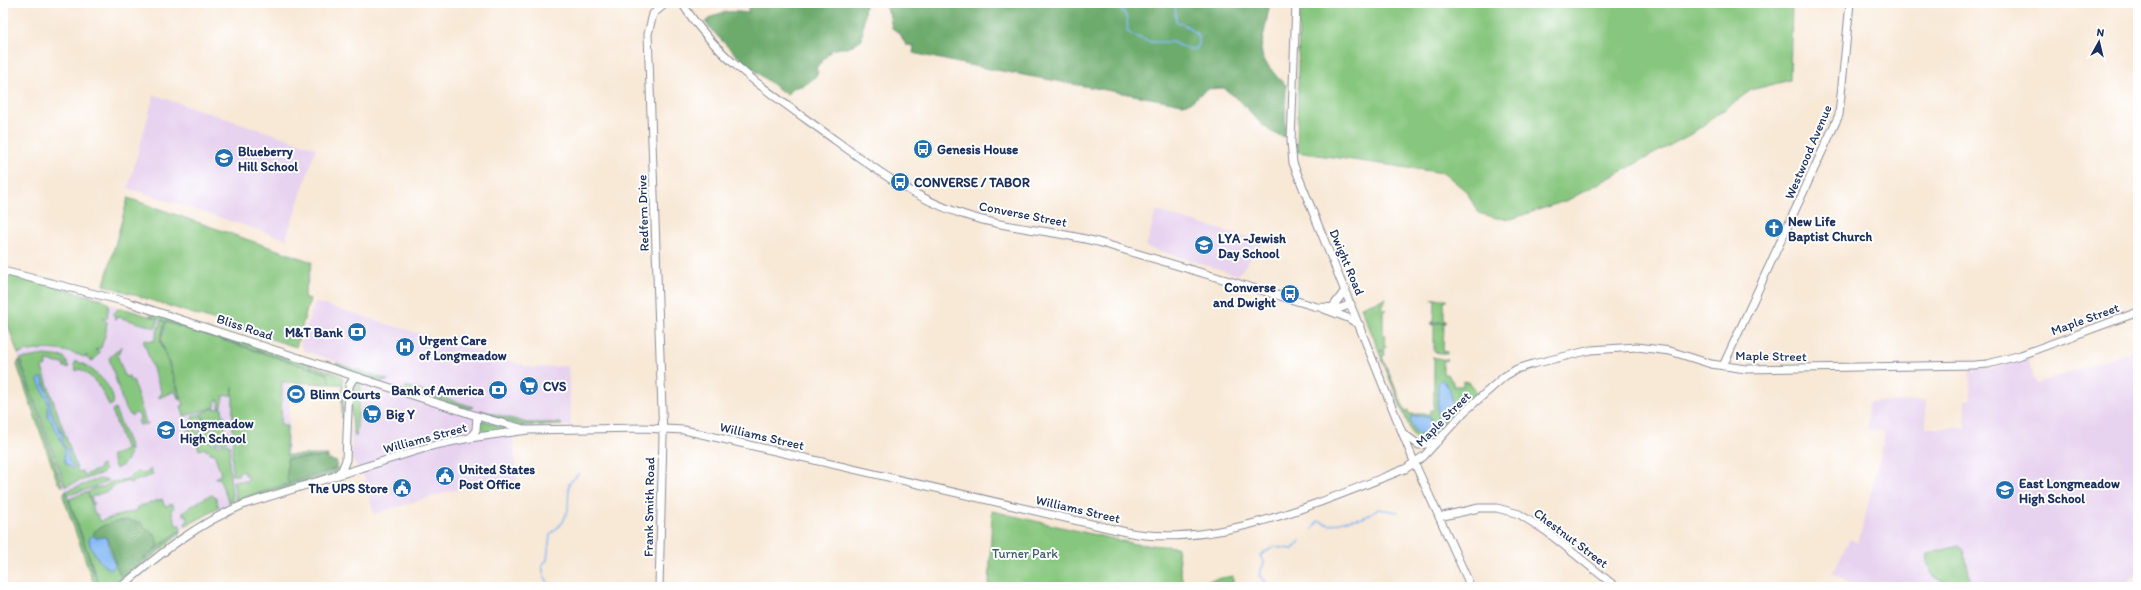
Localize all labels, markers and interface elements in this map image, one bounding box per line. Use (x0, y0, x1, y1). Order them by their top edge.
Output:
north arrow (2079, 22, 2119, 62)
text: N (2096, 26, 2105, 40)
street label: Westwood Avenue (1781, 103, 1835, 201)
bus stop icon: Genesis House (912, 138, 934, 160)
place label: Genesis House (937, 142, 1018, 157)
place label: Blueberry Hill School (238, 144, 298, 174)
school or university icon: Blueberry Hill School (213, 147, 235, 169)
bus stop icon: CONVERSE / TABOR (889, 171, 911, 193)
street label: Redfern Drive (634, 174, 652, 252)
place label: CONVERSE / TABOR (914, 175, 1030, 190)
street label: Converse Street (978, 198, 1068, 230)
place label: New Life Baptist Church (1788, 214, 1872, 245)
church icon: New Life Baptist Church (1763, 217, 1785, 239)
street label: Dwight Road (1326, 227, 1368, 297)
place label: LYA -Jewish Day School (1218, 231, 1287, 262)
school or university icon: LYA -Jewish Day School (1193, 234, 1215, 256)
place label: Converse and Dwight (1213, 280, 1276, 311)
bus stop icon: Converse and Dwight (1279, 283, 1301, 305)
street label: Maple Street (2049, 300, 2121, 338)
street label: Bliss Road (215, 311, 275, 343)
bank icon: M&T Bank (346, 321, 368, 343)
place label: M&T Bank (285, 325, 343, 340)
place label: Urgent Care of Longmeadow (419, 333, 507, 364)
hospital icon: Urgent Care of Longmeadow (394, 336, 416, 358)
street label: Maple Street (1735, 348, 1807, 364)
supermarket icon: CVS (518, 375, 540, 397)
bank icon: Bank of America (487, 379, 509, 401)
place label: CVS (543, 379, 567, 394)
sports icon: Blinn Courts (285, 383, 307, 405)
place label: Bank of America (391, 383, 485, 398)
place label: Blinn Courts (310, 387, 381, 402)
street label: Maple Street (1412, 388, 1474, 450)
supermarket icon: Big Y (361, 403, 383, 425)
place label: Big Y (386, 407, 415, 423)
place label: Longmeadow High School (180, 416, 254, 447)
school or university icon: Longmeadow High School (155, 419, 177, 441)
street label: Williams Street (718, 419, 806, 453)
street label: Williams Street (381, 420, 469, 456)
street label: Frank Smith Road (641, 457, 657, 557)
place label: United States Post Office (459, 462, 535, 492)
public building icon: United States Post Office (434, 465, 456, 487)
place label: East Longmeadow High School (2019, 476, 2120, 507)
public building icon: The UPS Store (391, 477, 413, 499)
school or university icon: East Longmeadow High School (1994, 479, 2016, 501)
place label: The UPS Store (307, 481, 388, 496)
street label: Williams Street (1034, 492, 1122, 526)
street label: Chestnut Street (1531, 505, 1611, 571)
park label: Turner Park (992, 546, 1058, 561)

